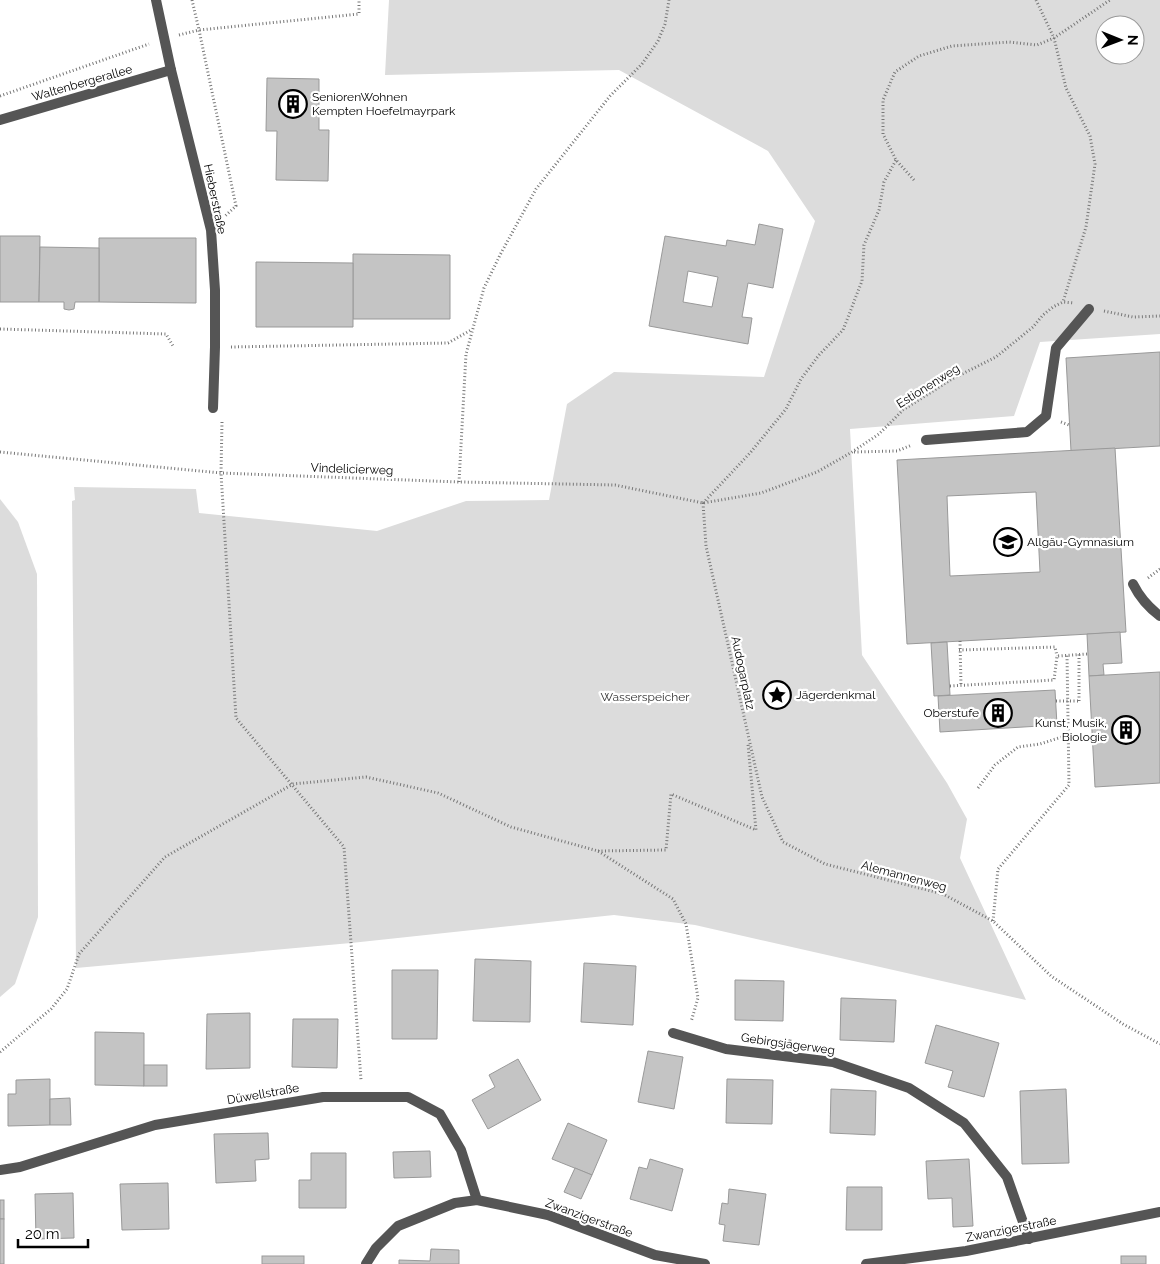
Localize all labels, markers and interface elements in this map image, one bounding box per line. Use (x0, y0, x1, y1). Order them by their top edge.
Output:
north arrow (1095, 15, 1145, 65)
text: N (1125, 35, 1141, 46)
street label: Waltenbergerallee (30, 62, 134, 104)
building icon: SeniorenWohnen Kempten Hoefelmayrpark (278, 89, 308, 119)
place label: SeniorenWohnen Kempten Hoefelmayrpark (312, 90, 456, 118)
street label: Hieberstraße (201, 163, 229, 235)
street label: Estionenweg (894, 361, 962, 411)
street label: Vindelicierweg (310, 461, 394, 477)
school or university icon: Allgäu-Gymnasium (993, 527, 1023, 557)
place label: Allgäu-Gymnasium (1027, 535, 1134, 549)
street label: Audogarplatz (728, 635, 758, 711)
place icon: Jägerdenkmal (762, 680, 792, 710)
place label: Jägerdenkmal (796, 688, 876, 702)
park label: Wasserspeicher (600, 690, 690, 704)
building icon: Oberstufe (983, 698, 1013, 728)
place label: Oberstufe (924, 706, 979, 720)
building icon: Kunst, Musik, Biologie (1111, 715, 1141, 745)
place label: Kunst, Musik, Biologie (1035, 716, 1107, 744)
street label: Alemannenweg (860, 858, 948, 894)
street label: Gebirgsjägerweg (740, 1030, 836, 1058)
street label: Düwellstraße (226, 1081, 300, 1107)
street label: Zwanzigerstraße (543, 1196, 635, 1240)
street label: Zwanzigerstraße (965, 1213, 1057, 1245)
scale bar (18, 1216, 88, 1248)
text: 20 m (25, 1225, 60, 1243)

